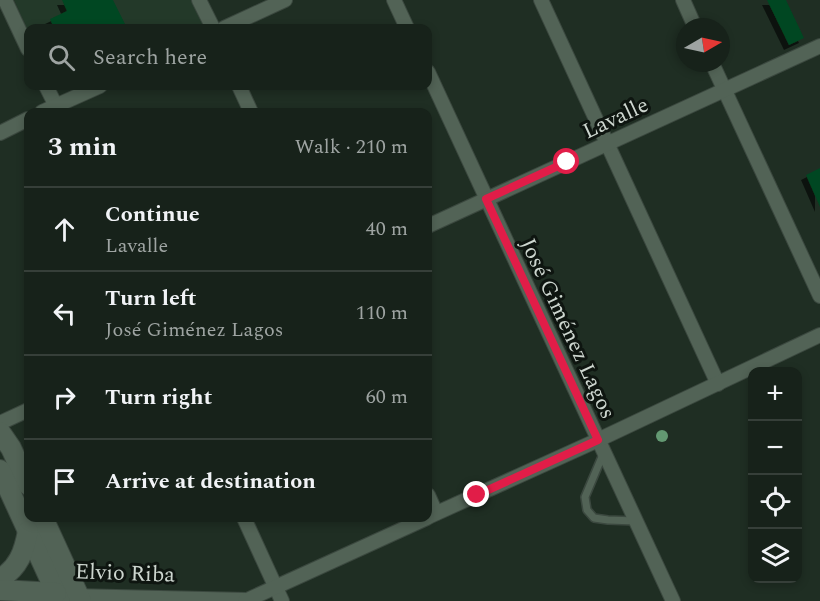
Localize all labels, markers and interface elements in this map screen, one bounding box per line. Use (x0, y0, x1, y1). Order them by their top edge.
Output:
north arrow (676, 18, 730, 72)
search box (24, 24, 432, 90)
icon: search (45, 41, 78, 74)
text: Search here (93, 41, 207, 74)
street label: Lavalle (577, 89, 654, 148)
text: 3 min (48, 127, 117, 167)
text: Walk · 210 m (295, 132, 408, 162)
route start (553, 148, 579, 174)
text: Continue (105, 198, 200, 231)
icon: ahead (48, 213, 81, 246)
text: 40 m (366, 214, 408, 244)
text: Lavalle (105, 231, 168, 261)
street label: José Giménez Lagos (511, 233, 624, 425)
text: Turn left (105, 282, 197, 315)
icon: left (48, 297, 81, 330)
text: 110 m (356, 298, 408, 328)
text: José Giménez Lagos (105, 315, 283, 345)
map controls (748, 367, 802, 583)
button: + (748, 367, 802, 421)
icon: right (48, 381, 81, 414)
text: Turn right (105, 381, 212, 414)
text: 60 m (366, 382, 408, 412)
button: − (748, 421, 802, 475)
icon: arrive (48, 465, 81, 498)
text: Arrive at destination (105, 465, 316, 498)
button: locate (748, 475, 802, 529)
route end (463, 481, 489, 507)
button: layers (748, 529, 802, 583)
street label: Elvio Riba (74, 555, 176, 592)

